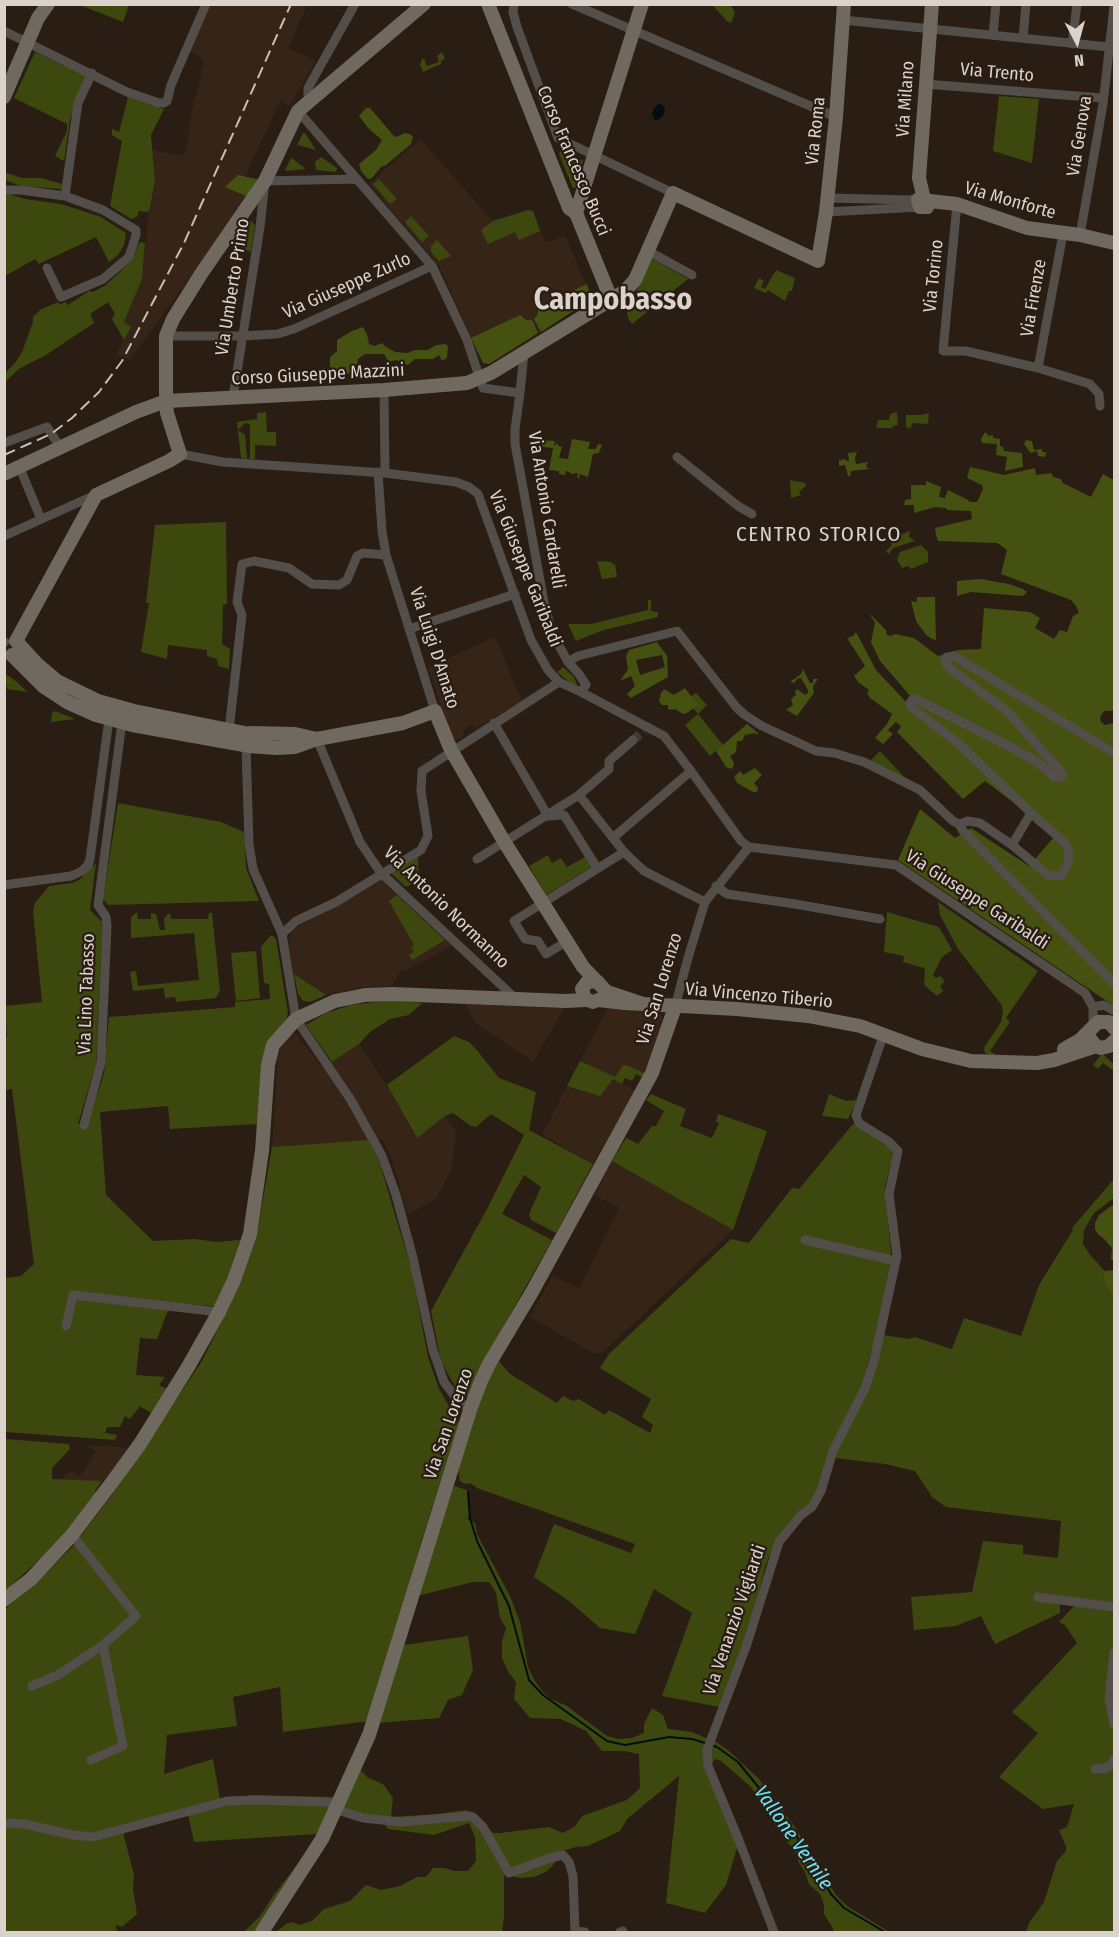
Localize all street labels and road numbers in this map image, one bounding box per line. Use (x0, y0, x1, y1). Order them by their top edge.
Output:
street label: Via Trento (959, 59, 1035, 87)
street label: Via Milano (893, 60, 919, 138)
street label: Corso Francesco Bucci (532, 83, 614, 239)
street label: Via Genova (1063, 94, 1097, 178)
street label: Via Roma (802, 96, 830, 166)
street label: Via Monforte (962, 178, 1058, 224)
street label: Via Umberto Primo (212, 217, 254, 357)
street label: Via Torino (919, 238, 949, 314)
street label: Via Giuseppe Zurlo (280, 248, 414, 324)
street label: Via Firenze (1017, 257, 1051, 339)
street label: Corso Giuseppe Mazzini (231, 360, 405, 390)
street label: Via Antonio Cardarelli (523, 430, 569, 590)
street label: Via Giuseppe Garibaldi (484, 488, 566, 650)
street label: Via Luigi D'Amato (404, 585, 464, 711)
street label: Via Antonio Normanno (379, 842, 513, 974)
street label: Via Giuseppe Garibaldi (901, 846, 1053, 954)
street label: Via San Lorenzo (633, 930, 687, 1048)
street label: Via Lino Tabasso (74, 933, 100, 1055)
street label: Via Vincenzo Tiberio (684, 979, 834, 1013)
street label: Via San Lorenzo (420, 1366, 478, 1482)
street label: Via Venanzio Vigliardi (699, 1542, 771, 1698)

